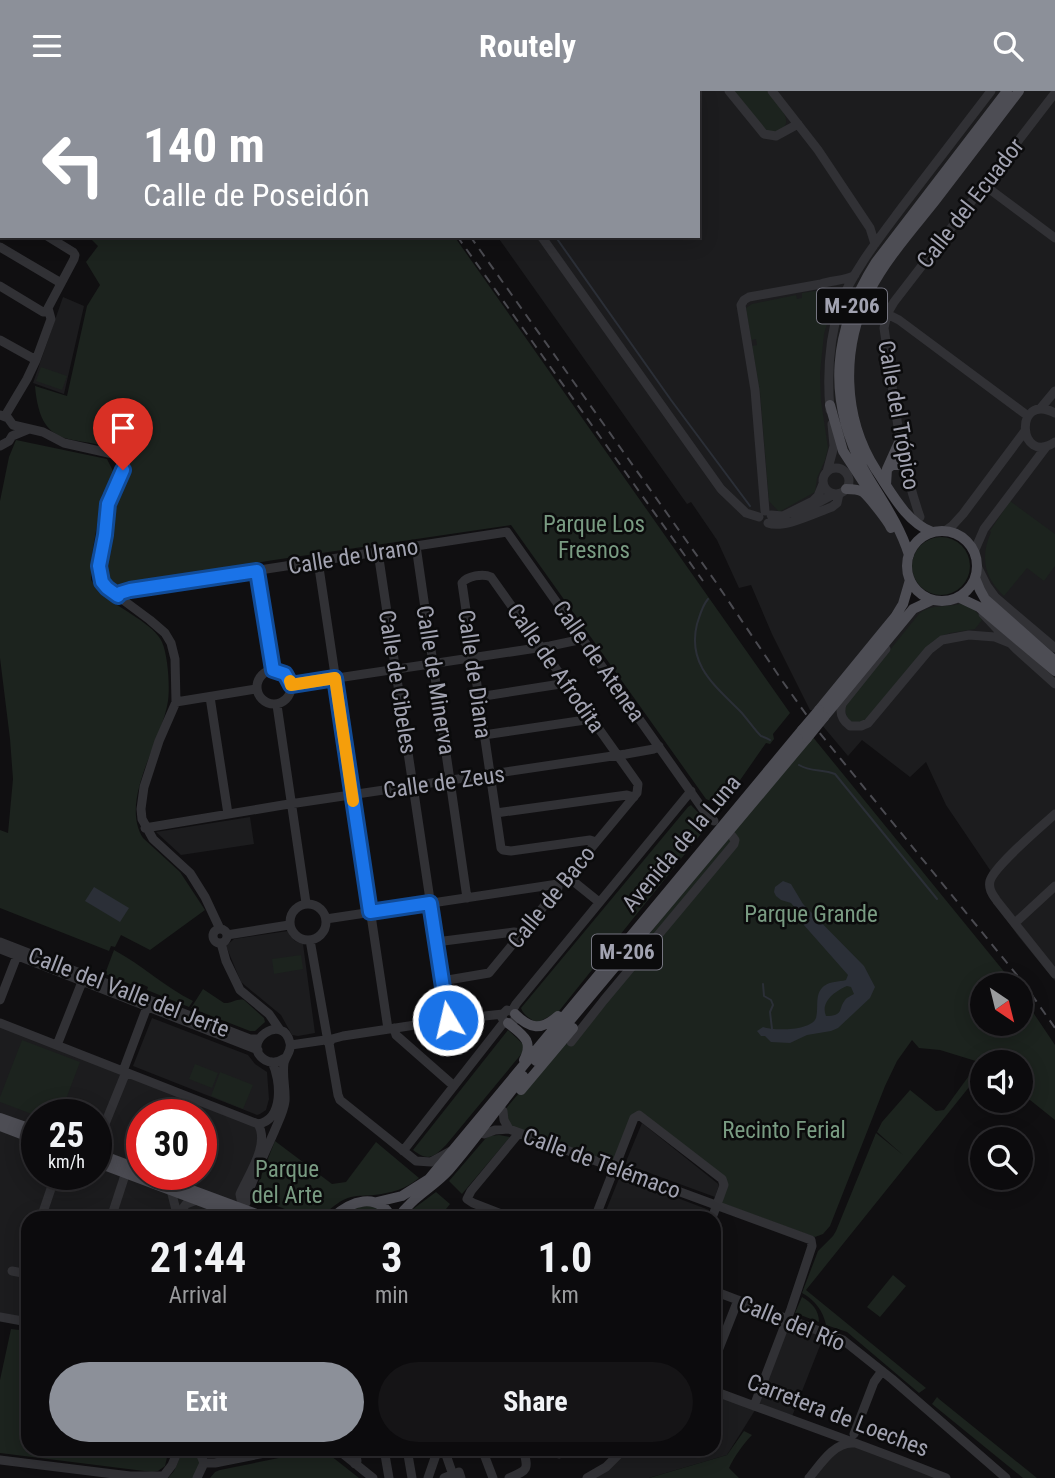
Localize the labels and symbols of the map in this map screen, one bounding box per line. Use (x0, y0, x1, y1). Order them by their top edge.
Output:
street label: Calle del Ecuador (911, 133, 1029, 274)
road number: M-206 (817, 289, 887, 323)
street label: Calle del Trópico (872, 338, 925, 492)
pin (93, 398, 153, 470)
park label: Parque Los Fresnos (543, 511, 645, 564)
street label: Calle de Urano (286, 533, 420, 580)
street label: Calle de Atenea (547, 595, 650, 727)
street label: Calle de Afrodita (501, 598, 610, 738)
street label: Calle de Minerva (410, 604, 461, 757)
street label: Calle de Cibeles (373, 608, 422, 756)
street label: Calle de Diana (452, 608, 497, 740)
street label: Calle de Zeus (382, 761, 507, 804)
street label: Avenida de la Luna (616, 770, 746, 917)
street label: Calle de Baco (502, 841, 601, 954)
park label: Parque Grande (744, 901, 878, 928)
road number: M-206 (592, 935, 662, 969)
street label: Calle del Valle del Jerte (24, 942, 233, 1043)
north arrow (970, 973, 1032, 1036)
position arrow (411, 983, 485, 1057)
speed limit sign: 30 (126, 1099, 217, 1190)
park label: Recinto Ferial (722, 1117, 846, 1144)
street label: Calle de Telémaco (519, 1122, 684, 1205)
park label: Parque del Arte (251, 1156, 323, 1209)
street label: Calle del Río (735, 1290, 849, 1357)
street label: Carretera de Loeches (743, 1368, 933, 1463)

